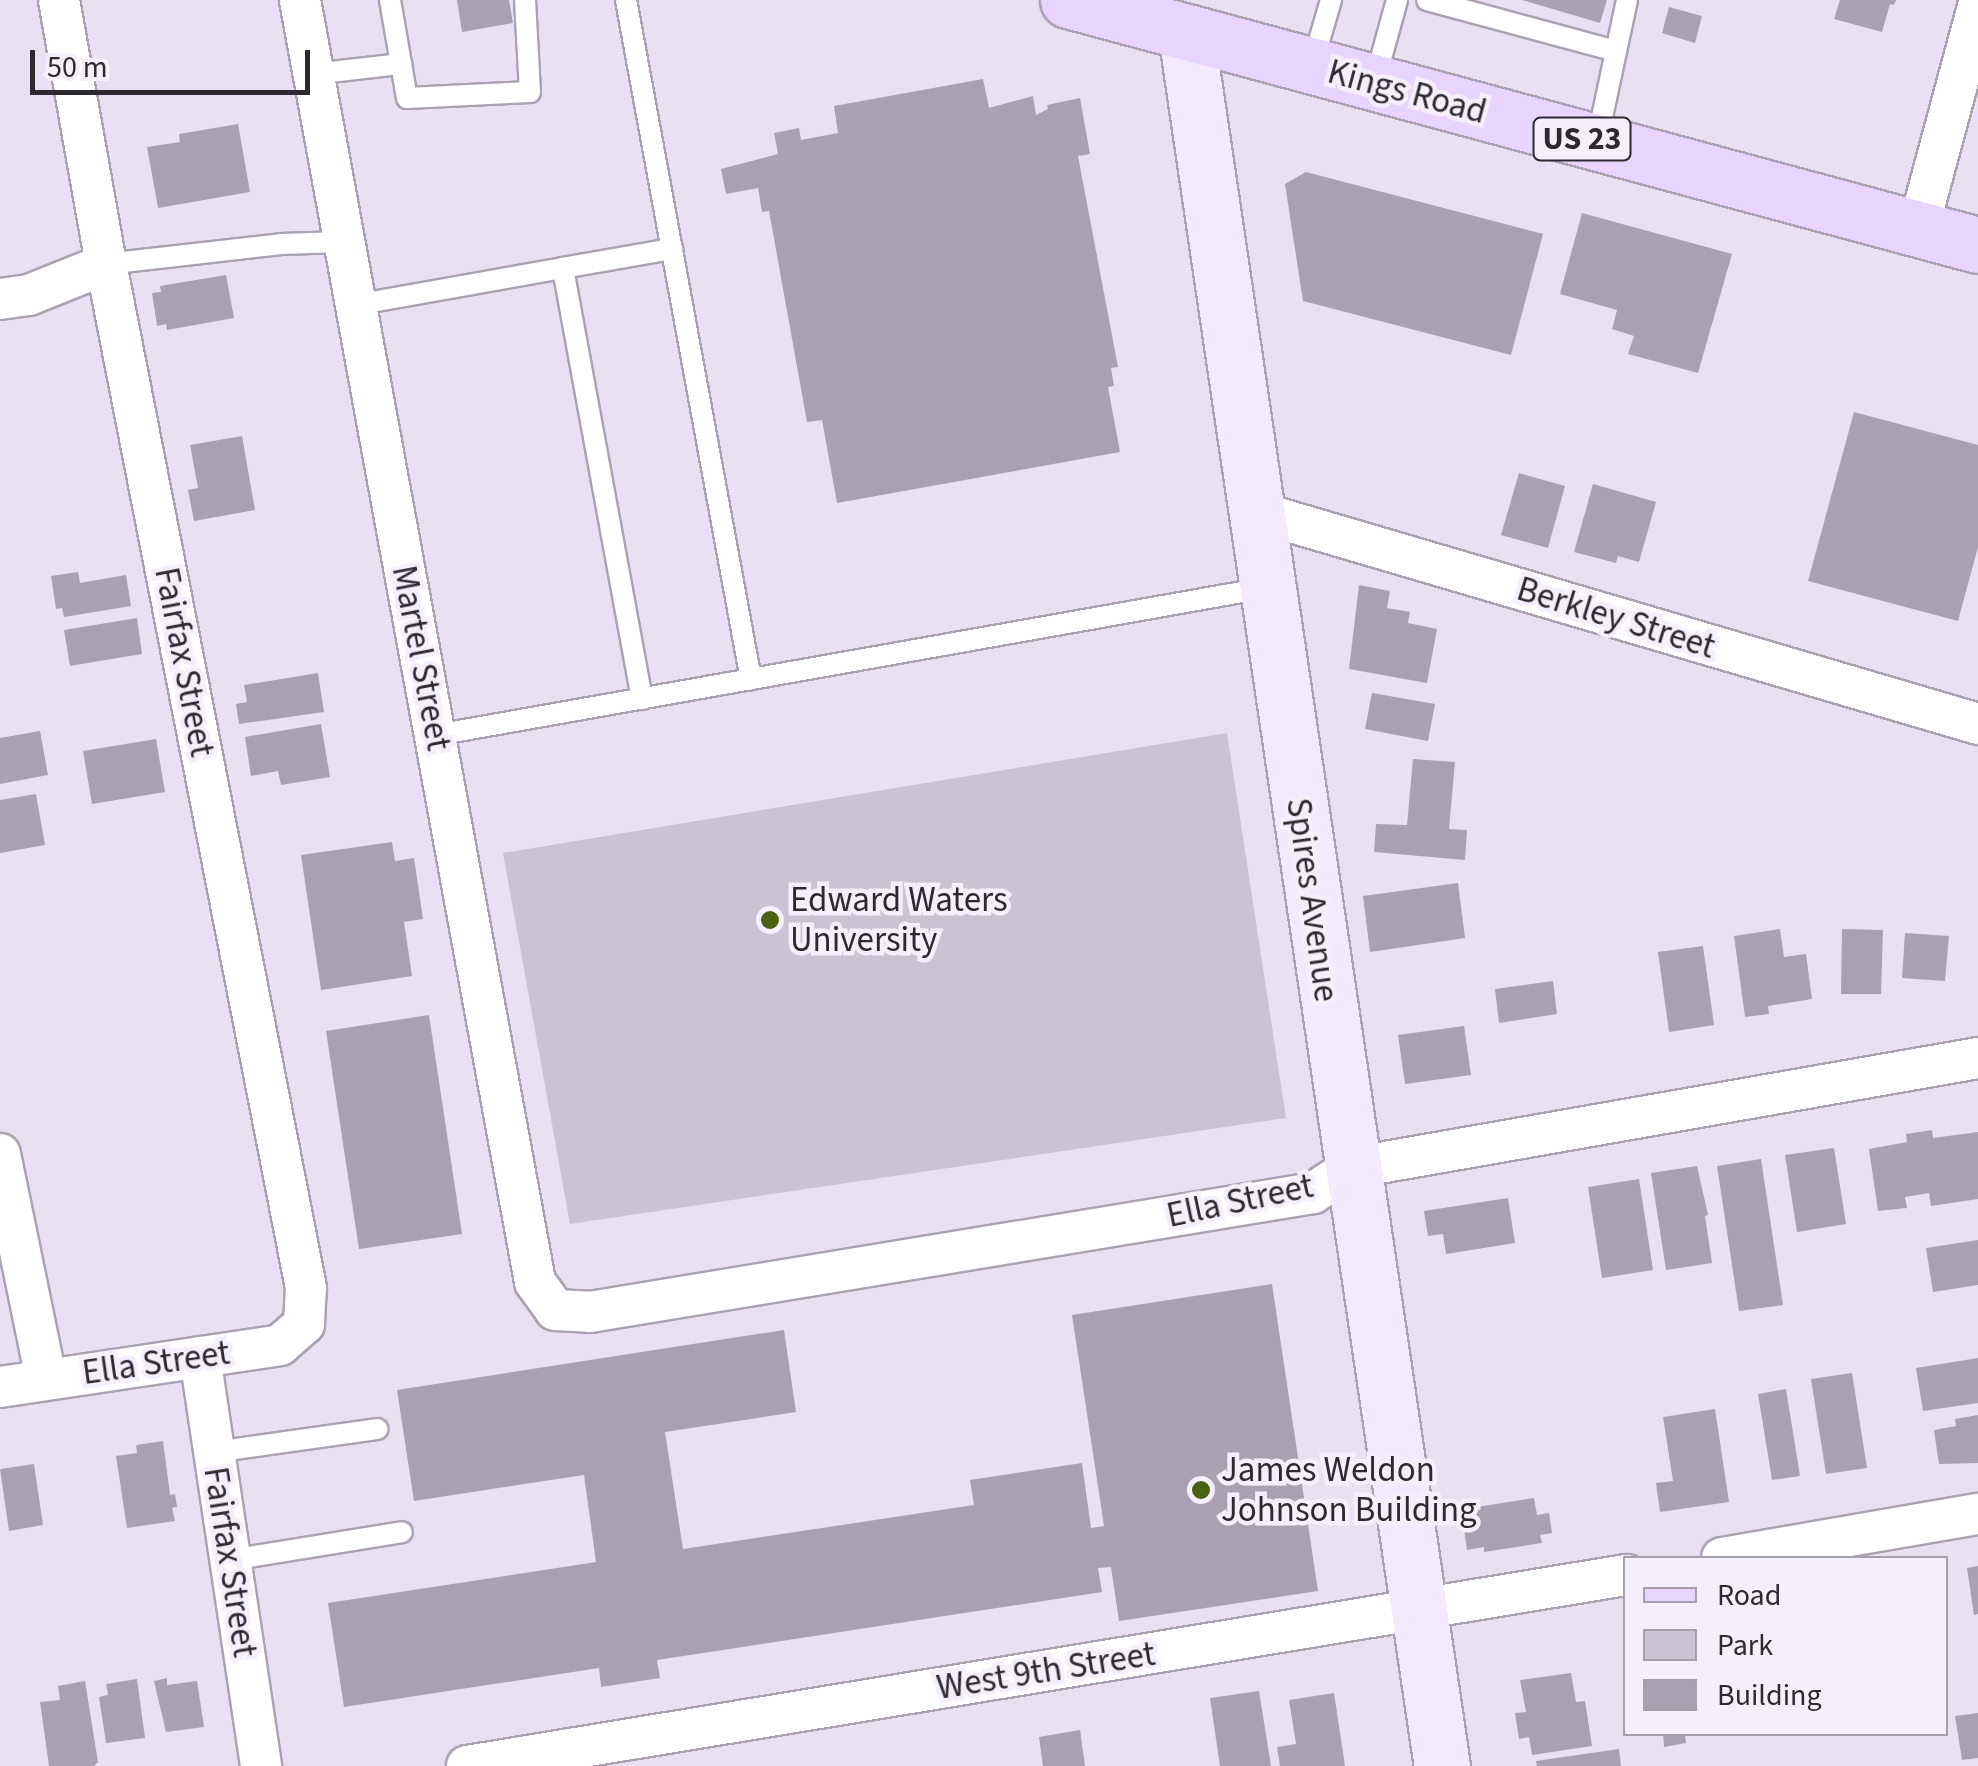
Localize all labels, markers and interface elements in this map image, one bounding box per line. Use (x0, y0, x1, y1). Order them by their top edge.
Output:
scale bar (35, 30, 315, 92)
text: 50 m (47, 46, 108, 89)
street label: Kings Road (1323, 51, 1491, 133)
road number: US 23 (1532, 112, 1632, 166)
street label: Martel Street (382, 562, 460, 754)
street label: Fairfax Street (145, 564, 223, 760)
street label: Berkley Street (1512, 568, 1720, 668)
street label: Spires Avenue (1277, 795, 1347, 1005)
place label: Edward Waters University (790, 879, 1008, 961)
marker: Edward Waters University (759, 909, 781, 931)
street label: Ella Street (1163, 1165, 1317, 1237)
street label: Ella Street (79, 1332, 233, 1394)
place label: James Weldon Johnson Building (1221, 1449, 1477, 1531)
street label: Fairfax Street (194, 1464, 266, 1660)
marker: James Weldon Johnson Building (1190, 1479, 1212, 1501)
legend (1623, 1556, 1948, 1736)
text: Road (1717, 1574, 1781, 1617)
text: Park (1717, 1624, 1773, 1667)
street label: West 9th Street (934, 1633, 1158, 1709)
text: Building (1717, 1674, 1822, 1717)

